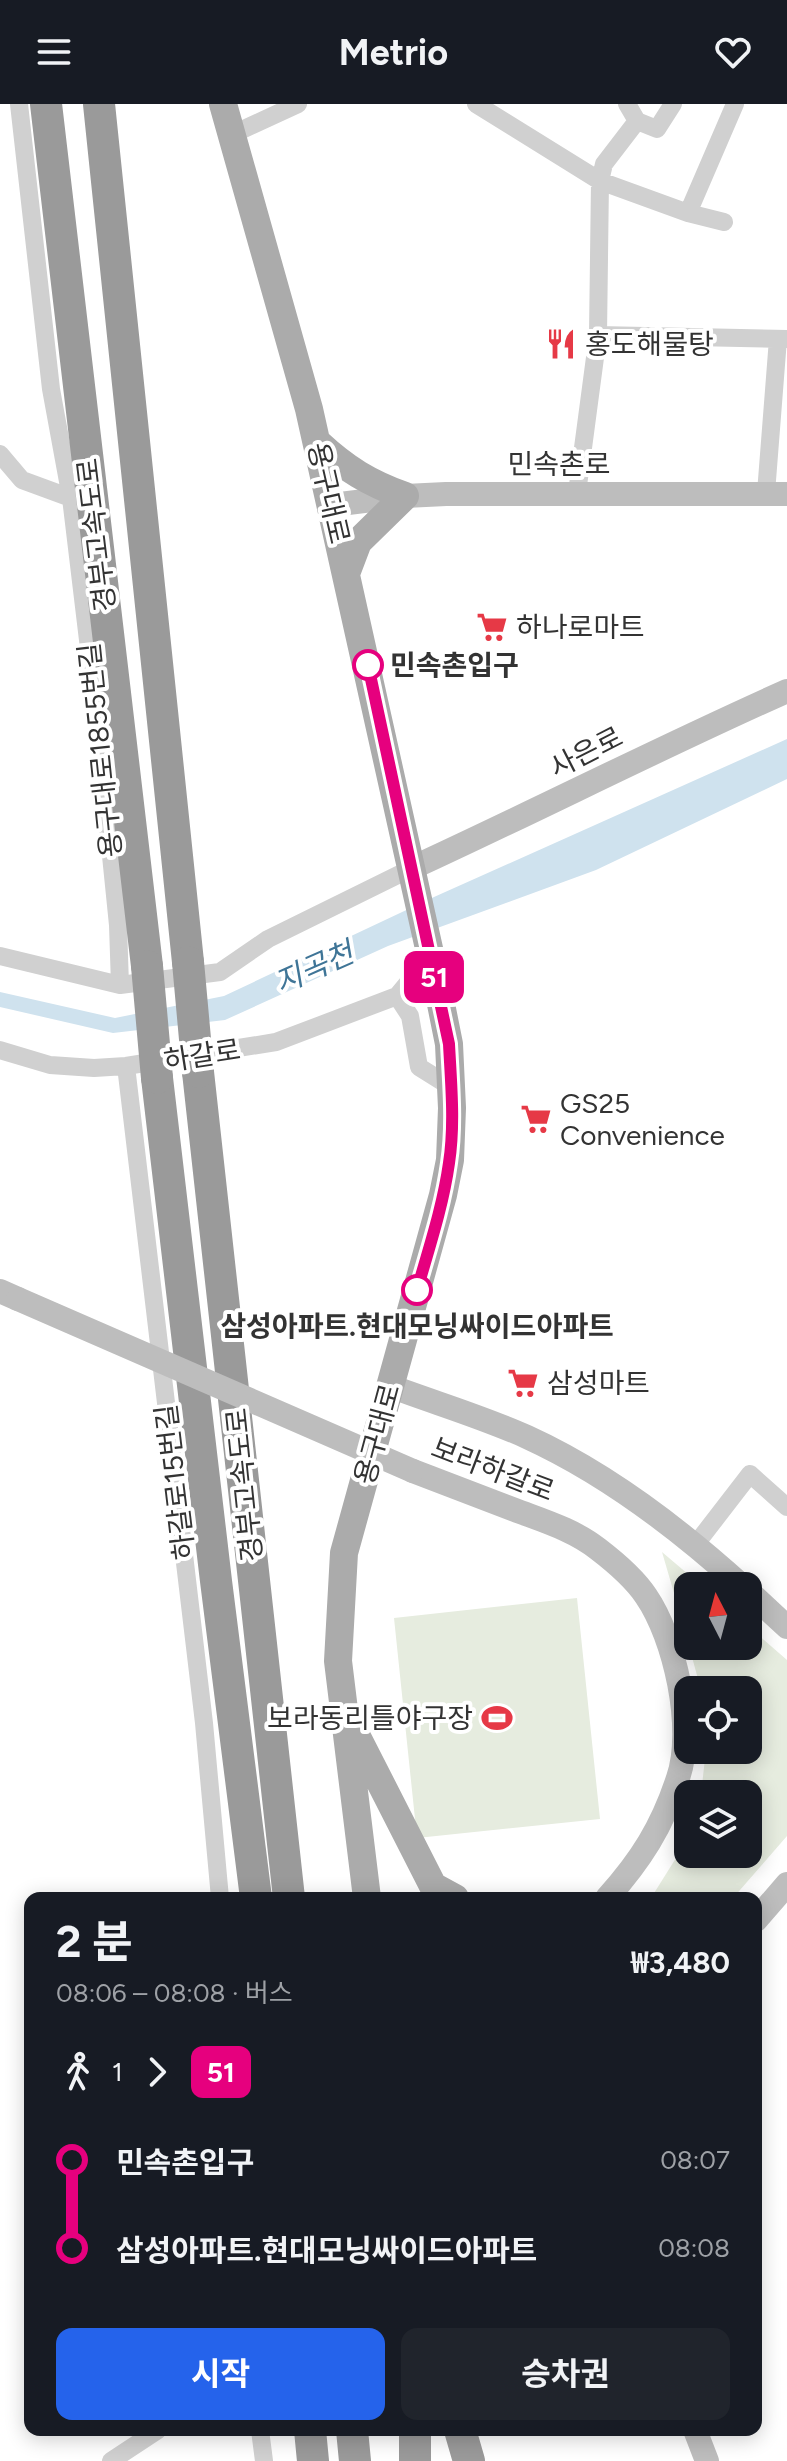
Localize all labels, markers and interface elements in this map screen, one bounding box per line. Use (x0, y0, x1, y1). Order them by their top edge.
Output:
icon: menu (32, 30, 76, 74)
icon: heart (711, 30, 755, 74)
text: Metrio (339, 31, 448, 74)
restaurant icon: 홍도해물탕 (544, 327, 578, 361)
place label: 홍도해물탕 (585, 327, 714, 361)
street label: 용구대로 (301, 439, 357, 547)
street label: 민속촌로 (507, 447, 611, 481)
street label: 경부고속도로 (70, 456, 122, 614)
supermarket icon: 하나로마트 (475, 610, 509, 644)
place label: 하나로마트 (516, 610, 645, 644)
street label: 용구대로1855번길 (72, 641, 128, 859)
place label: 민속촌입구 (390, 648, 519, 682)
marker: 민속촌입구 (353, 650, 383, 680)
street label: 사은로 (544, 719, 628, 785)
water label: 지곡천 (268, 932, 362, 1001)
line badge: 51 (398, 951, 470, 1003)
text: 51 (420, 960, 448, 994)
street label: 하갈로 (161, 1032, 243, 1078)
place label: GS25 Convenience (560, 1086, 725, 1152)
supermarket icon: GS25 Convenience (519, 1102, 553, 1136)
marker: 삼성아파트.현대모닝싸이드아파트 (402, 1275, 432, 1305)
place label: 삼성아파트.현대모닝싸이드아파트 (220, 1309, 614, 1343)
supermarket icon: 삼성마트 (506, 1366, 540, 1400)
place label: 삼성마트 (547, 1366, 650, 1400)
street label: 용구대로 (347, 1380, 407, 1488)
street label: 하갈로15번길 (149, 1402, 201, 1562)
street label: 경부고속도로 (219, 1406, 269, 1564)
street label: 보라하갈로 (427, 1430, 559, 1508)
north arrow (674, 1572, 762, 1660)
map controls (674, 1572, 762, 1868)
button: locate (674, 1676, 762, 1764)
place label: 보라동리틀야구장 (267, 1701, 473, 1735)
sports icon: 보라동리틀야구장 (480, 1701, 514, 1735)
button: layers (674, 1780, 762, 1868)
text: 2 분 (56, 1915, 132, 1968)
text: ₩3,480 (631, 1944, 730, 1981)
text: 08:06 – 08:08 · 버스 (56, 1977, 293, 2009)
icon: walk (56, 2050, 100, 2094)
icon: forward (135, 2050, 179, 2094)
text: 51 (207, 2055, 235, 2089)
text: 1 (112, 2056, 123, 2088)
text: 민속촌입구 (116, 2144, 254, 2181)
text: 08:07 (660, 2144, 730, 2176)
text: 삼성아파트.현대모닝싸이드아파트 (116, 2232, 537, 2269)
text: 08:08 (658, 2232, 730, 2264)
button: 시작 (56, 2328, 385, 2420)
button: 승차권 (401, 2328, 730, 2420)

